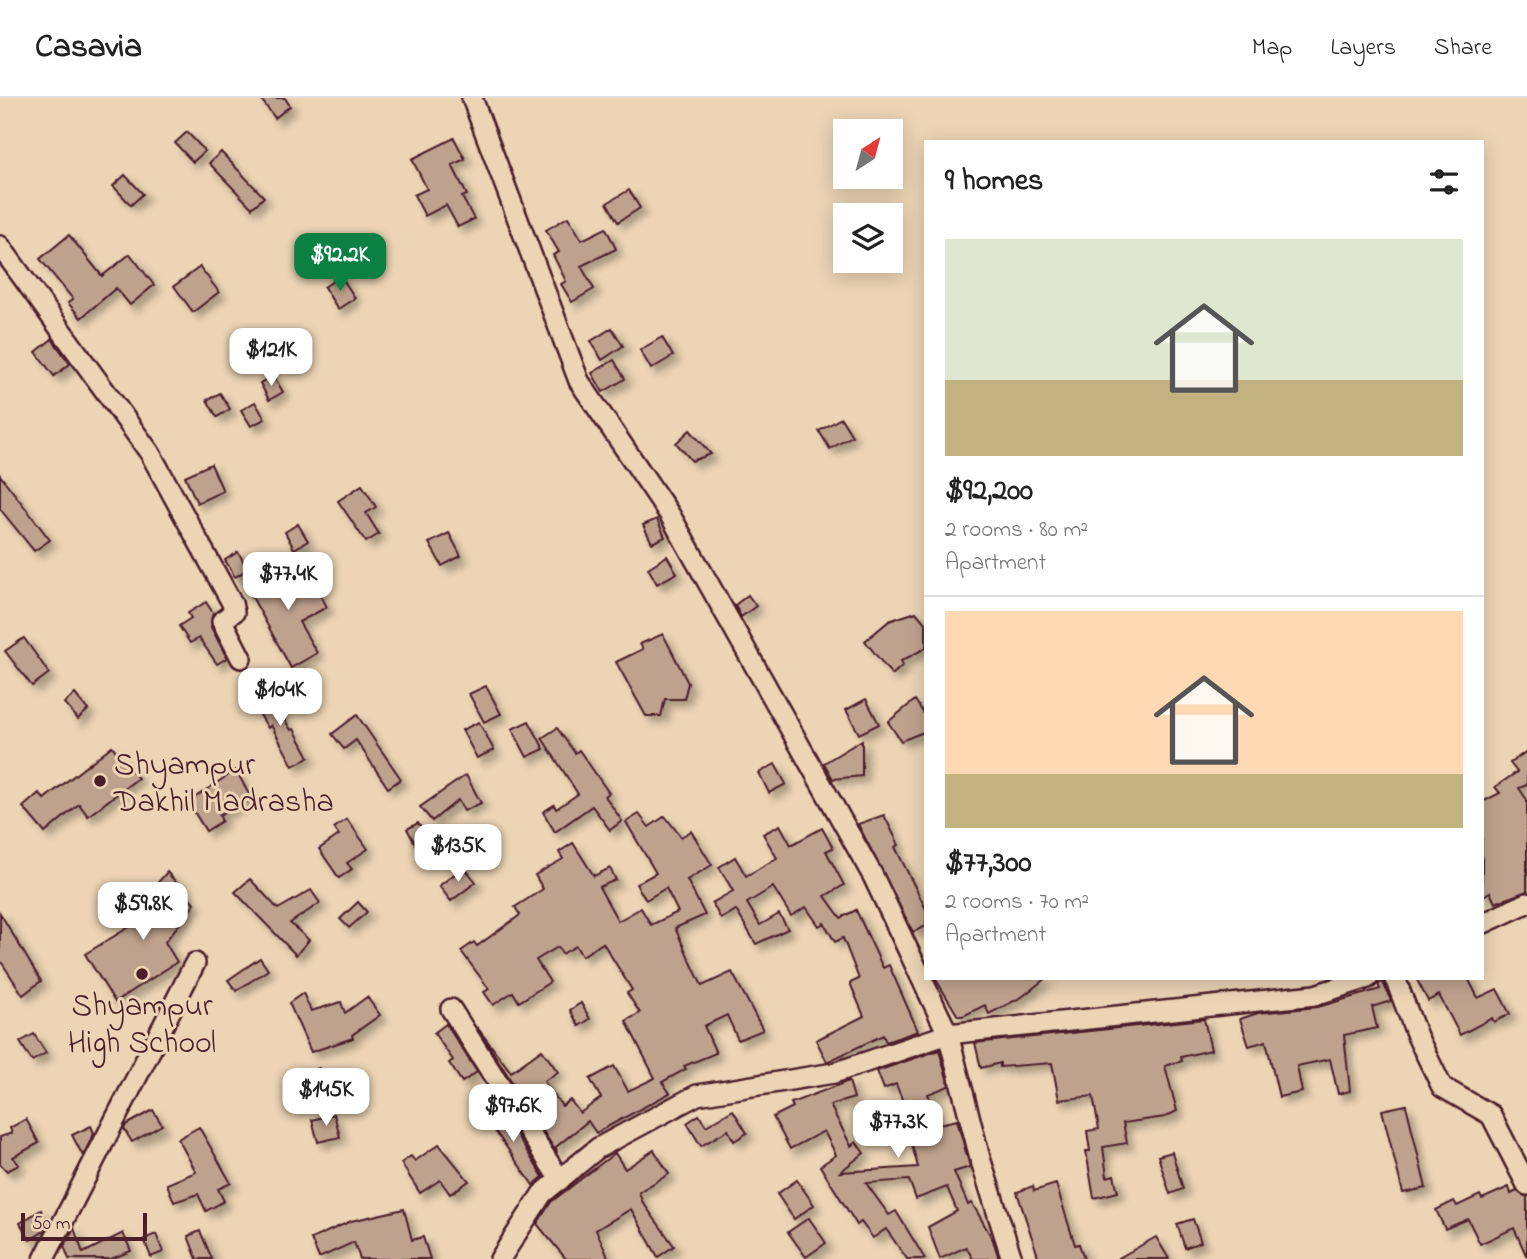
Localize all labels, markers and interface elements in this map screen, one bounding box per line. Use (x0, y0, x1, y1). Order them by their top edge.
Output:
text: Casavia (35, 24, 142, 72)
text: Map (1252, 31, 1292, 66)
text: Layers (1330, 31, 1396, 66)
text: Share (1434, 31, 1492, 66)
north arrow (833, 119, 903, 189)
map controls (833, 119, 903, 273)
text: 9 homes (945, 160, 1043, 204)
icon: filters (1425, 163, 1463, 201)
button: layers (833, 203, 903, 273)
pin: $92.2K (283, 234, 397, 293)
text: $92.2K (310, 239, 370, 272)
icon: home (1141, 285, 1267, 411)
pin: $121K (222, 328, 320, 388)
text: $121K (245, 334, 297, 367)
text: $92,200 (945, 470, 1033, 514)
text: 2 rooms · 80 m² (945, 514, 1088, 547)
text: Apartment (945, 547, 1046, 580)
pin: $77.4K (231, 552, 345, 612)
text: $77.4K (259, 558, 317, 591)
icon: home (1141, 657, 1267, 783)
pin: $104K (231, 668, 329, 728)
text: $104K (254, 674, 306, 707)
place label: Shyampur Dakhil Madrasha (113, 743, 334, 827)
marker: Shyampur Dakhil Madrasha (92, 773, 108, 789)
pin: $135K (409, 824, 507, 884)
text: $135K (430, 830, 486, 863)
text: $77,300 (945, 842, 1031, 886)
pin: $59.8K (86, 882, 200, 942)
text: 2 rooms · 70 m² (945, 886, 1089, 919)
text: $59.8K (114, 888, 172, 921)
text: Apartment (945, 919, 1046, 952)
marker: Shyampur High School (134, 966, 150, 982)
place label: Shyampur High School (68, 984, 216, 1068)
pin: $145K (277, 1068, 375, 1128)
text: $145K (298, 1074, 354, 1107)
pin: $97.6K (456, 1084, 570, 1144)
text: $97.6K (485, 1090, 541, 1123)
pin: $77.3K (841, 1100, 955, 1160)
text: $77.3K (869, 1106, 927, 1139)
scale bar (21, 1210, 147, 1242)
text: 50 m (32, 1211, 71, 1238)

